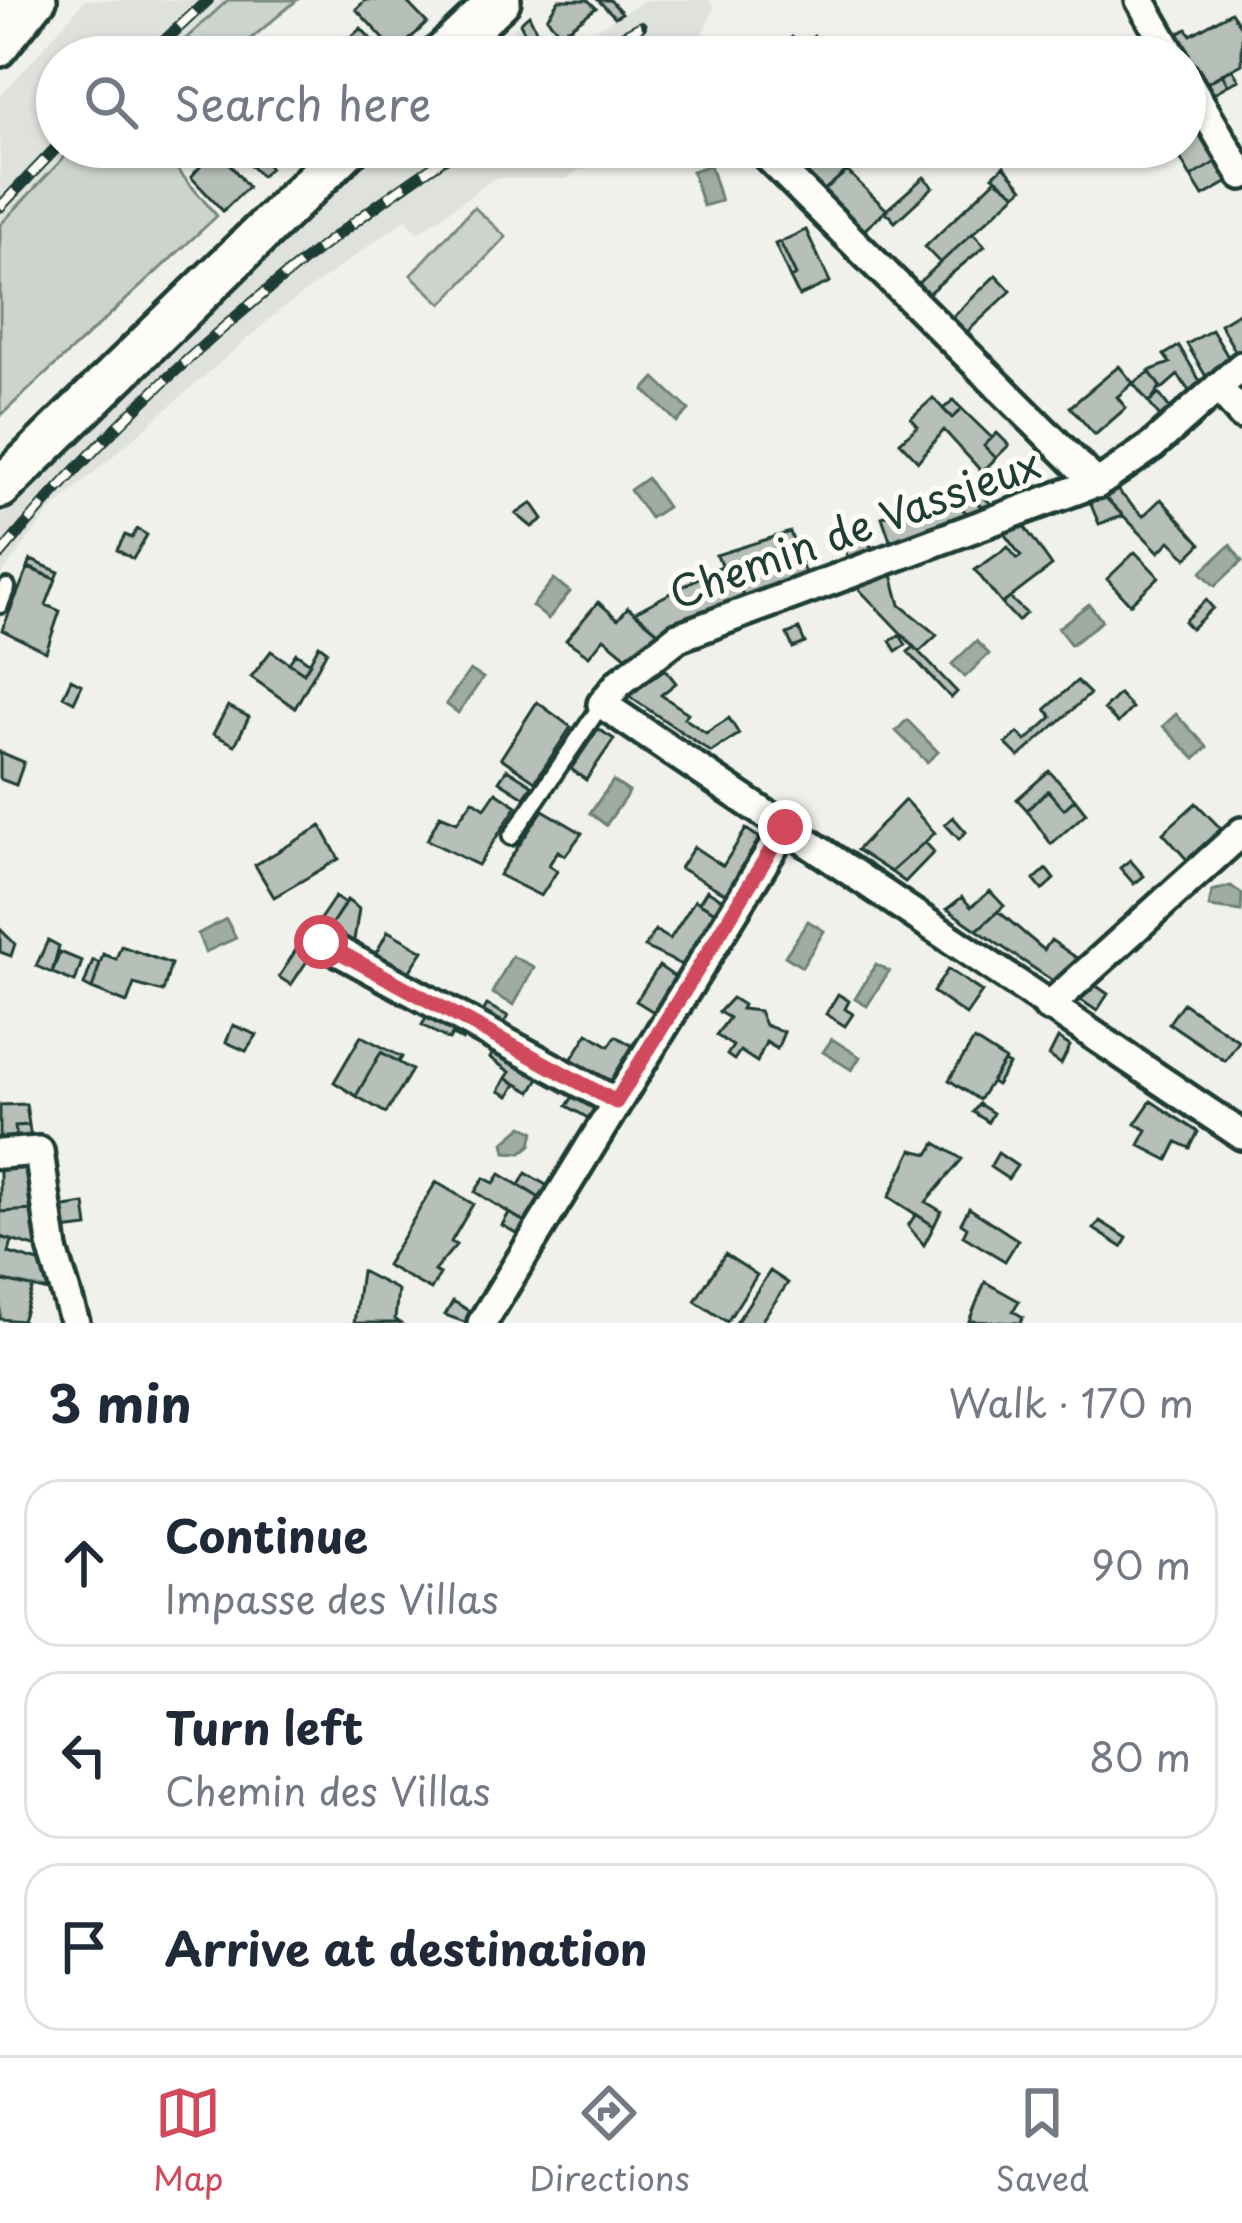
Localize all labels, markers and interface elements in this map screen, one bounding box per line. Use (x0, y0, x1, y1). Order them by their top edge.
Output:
search box (36, 36, 1206, 168)
text: Search here (174, 68, 431, 136)
icon: search (78, 69, 144, 135)
street label: Chemin de Vassieux (660, 430, 1049, 623)
route end (758, 800, 812, 854)
route start (294, 915, 348, 969)
text: 3 min (48, 1363, 192, 1440)
text: Walk · 170 m (948, 1372, 1194, 1431)
text: Continue (165, 1500, 368, 1568)
icon: ahead (51, 1530, 117, 1596)
text: 90 m (1091, 1534, 1191, 1593)
text: Impasse des Villas (165, 1568, 499, 1627)
text: Turn left (165, 1692, 364, 1760)
icon: left (51, 1722, 117, 1788)
text: 80 m (1089, 1726, 1191, 1785)
text: Chemin des Villas (165, 1760, 490, 1819)
text: Arrive at destination (165, 1913, 648, 1981)
icon: arrive (51, 1914, 117, 1980)
tab: Map (153, 2080, 223, 2202)
tab: Directions (529, 2080, 690, 2202)
tab: Saved (995, 2080, 1089, 2202)

